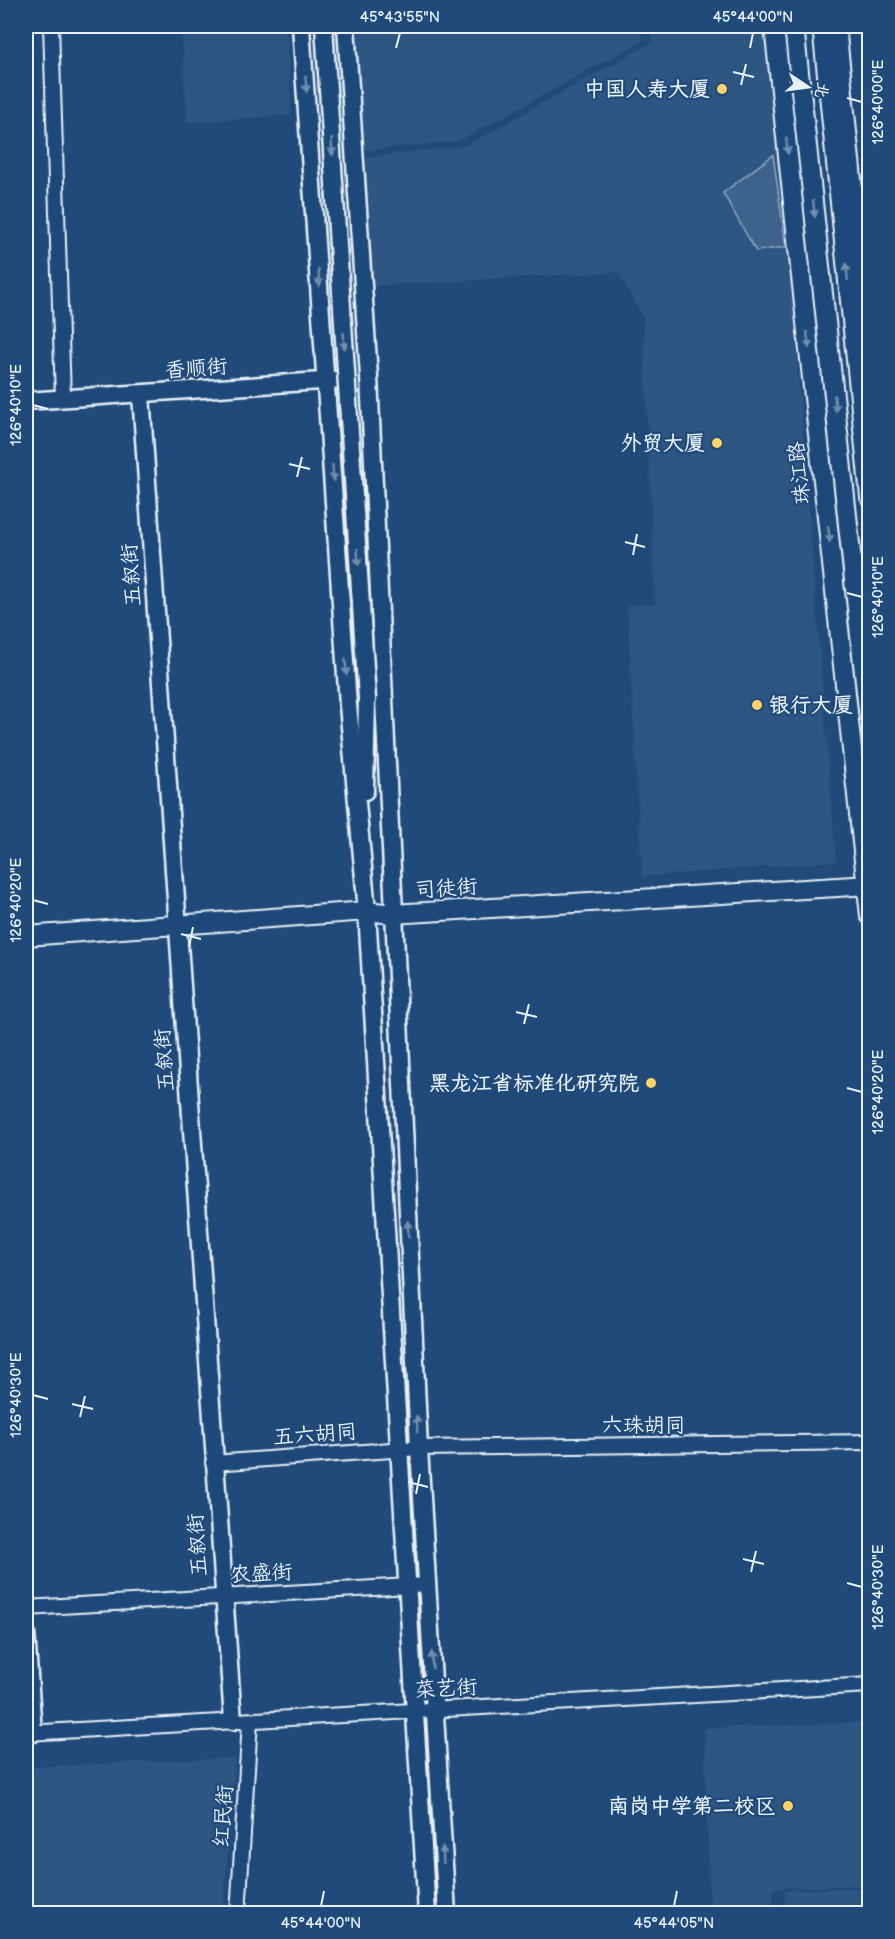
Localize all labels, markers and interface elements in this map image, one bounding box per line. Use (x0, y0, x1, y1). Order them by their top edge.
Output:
text: 45°43'55"N (360, 8, 440, 27)
text: 45°44'00"N (713, 8, 793, 27)
north arrow (778, 57, 838, 117)
text: 126°40'00"E (869, 59, 888, 144)
one-way arrow (301, 74, 310, 93)
place label: 中国人寿大厦 (584, 77, 710, 102)
text: 北 (810, 80, 832, 100)
marker: 中国人寿大厦 (715, 82, 729, 96)
one-way arrow (327, 137, 337, 156)
one-way arrow (782, 137, 792, 156)
one-way arrow (809, 200, 819, 219)
one-way arrow (842, 262, 852, 281)
one-way arrow (315, 269, 324, 288)
one-way arrow (803, 331, 813, 350)
one-way arrow (339, 332, 349, 351)
street label: 香顺街 (164, 354, 228, 383)
text: 126°40'10"E (7, 364, 26, 446)
one-way arrow (830, 393, 840, 412)
place label: 外贸大厦 (621, 431, 705, 456)
marker: 外贸大厦 (710, 436, 724, 450)
street label: 珠江路 (784, 440, 815, 506)
one-way arrow (328, 463, 337, 482)
one-way arrow (824, 525, 833, 544)
street label: 五叙街 (117, 543, 146, 607)
one-way arrow (353, 547, 362, 566)
text: 126°40'10"E (869, 556, 888, 638)
one-way arrow (341, 658, 350, 677)
place label: 银行大厦 (769, 693, 853, 718)
marker: 银行大厦 (750, 698, 764, 712)
text: 126°40'20"E (7, 857, 26, 942)
street label: 司徒街 (414, 874, 478, 903)
street label: 五叙街 (150, 1028, 179, 1092)
text: 126°40'20"E (869, 1049, 888, 1134)
place label: 黑龙江省标准化研究院 (429, 1071, 639, 1096)
marker: 黑龙江省标准化研究院 (644, 1076, 658, 1090)
one-way arrow (403, 1220, 412, 1239)
text: 126°40'30"E (7, 1352, 26, 1438)
street label: 六珠胡同 (602, 1413, 686, 1438)
one-way arrow (413, 1414, 422, 1433)
street label: 五六胡同 (272, 1419, 358, 1450)
street label: 五叙街 (183, 1513, 212, 1577)
text: 126°40'30"E (869, 1544, 888, 1630)
street label: 农盛街 (229, 1559, 293, 1588)
one-way arrow (427, 1651, 436, 1670)
street label: 菜艺街 (414, 1674, 478, 1703)
street label: 红民街 (209, 1784, 238, 1848)
place label: 南岗中学第二校区 (608, 1794, 776, 1819)
marker: 南岗中学第二校区 (781, 1799, 795, 1813)
one-way arrow (439, 1846, 448, 1865)
text: 45°44'00"N (281, 1914, 361, 1933)
text: 45°44'05"N (634, 1914, 714, 1933)

